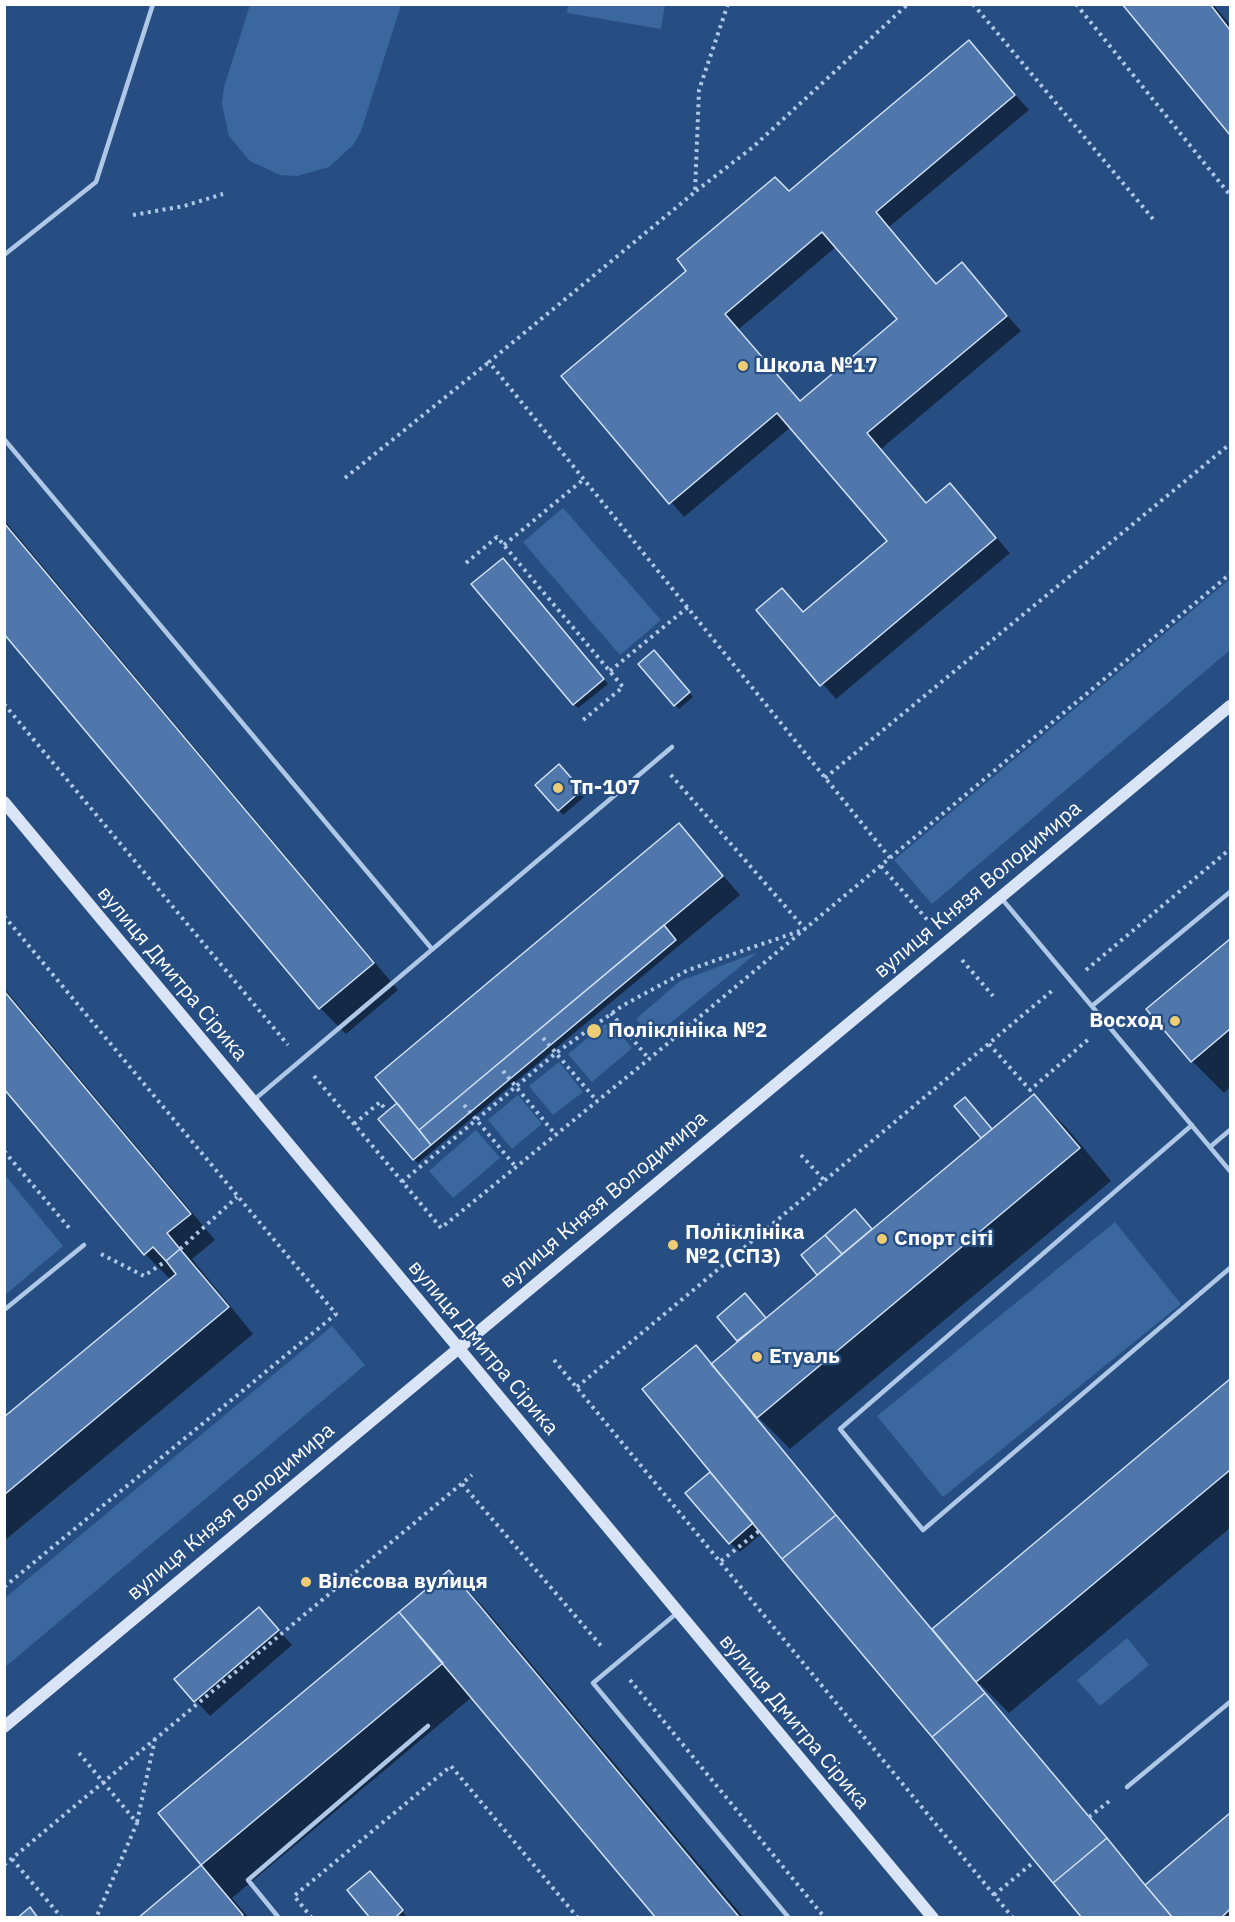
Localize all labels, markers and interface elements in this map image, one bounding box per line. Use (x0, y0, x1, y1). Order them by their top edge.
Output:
place label: Школа №17 (755, 353, 878, 379)
marker: Школа №17 (736, 359, 750, 373)
place label: Тп-107 (570, 775, 640, 801)
marker: Тп-107 (551, 781, 565, 795)
street label: вулиця Князя Володимира (869, 796, 1087, 984)
street label: вулиця Дмитра Сірика (91, 881, 253, 1067)
place label: Восход (1089, 1008, 1163, 1034)
marker: Восход (1168, 1014, 1182, 1028)
place label: Поліклініка №2 (608, 1018, 767, 1044)
marker: Поліклініка №2 (585, 1022, 603, 1040)
street label: вулиця Князя Володимира (495, 1106, 713, 1294)
place label: Поліклініка №2 (СПЗ) (685, 1220, 805, 1270)
place label: Спорт сiтi (894, 1226, 993, 1252)
marker: Спорт сiтi (875, 1232, 889, 1246)
marker: Поліклініка №2 (СПЗ) (666, 1238, 680, 1252)
street label: вулиця Дмитра Сірика (402, 1255, 564, 1441)
place label: Етуаль (769, 1344, 840, 1370)
marker: Етуаль (750, 1350, 764, 1364)
street label: вулиця Князя Володимира (122, 1418, 340, 1606)
place label: Вілєсова вулиця (318, 1569, 488, 1595)
marker: Вілєсова вулиця (299, 1575, 313, 1589)
street label: вулиця Дмитра Сірика (713, 1629, 875, 1815)

